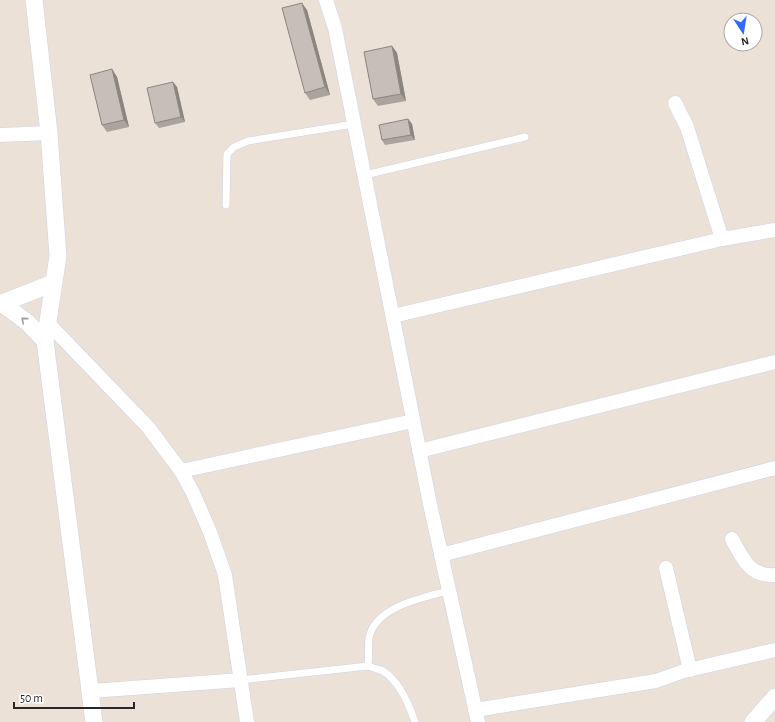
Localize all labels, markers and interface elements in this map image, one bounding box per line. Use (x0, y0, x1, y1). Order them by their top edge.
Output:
north arrow (723, 12, 763, 52)
text: N (740, 35, 750, 47)
one-way arrow (22, 318, 29, 325)
scale bar (14, 684, 134, 710)
text: 50 m (20, 692, 43, 704)

